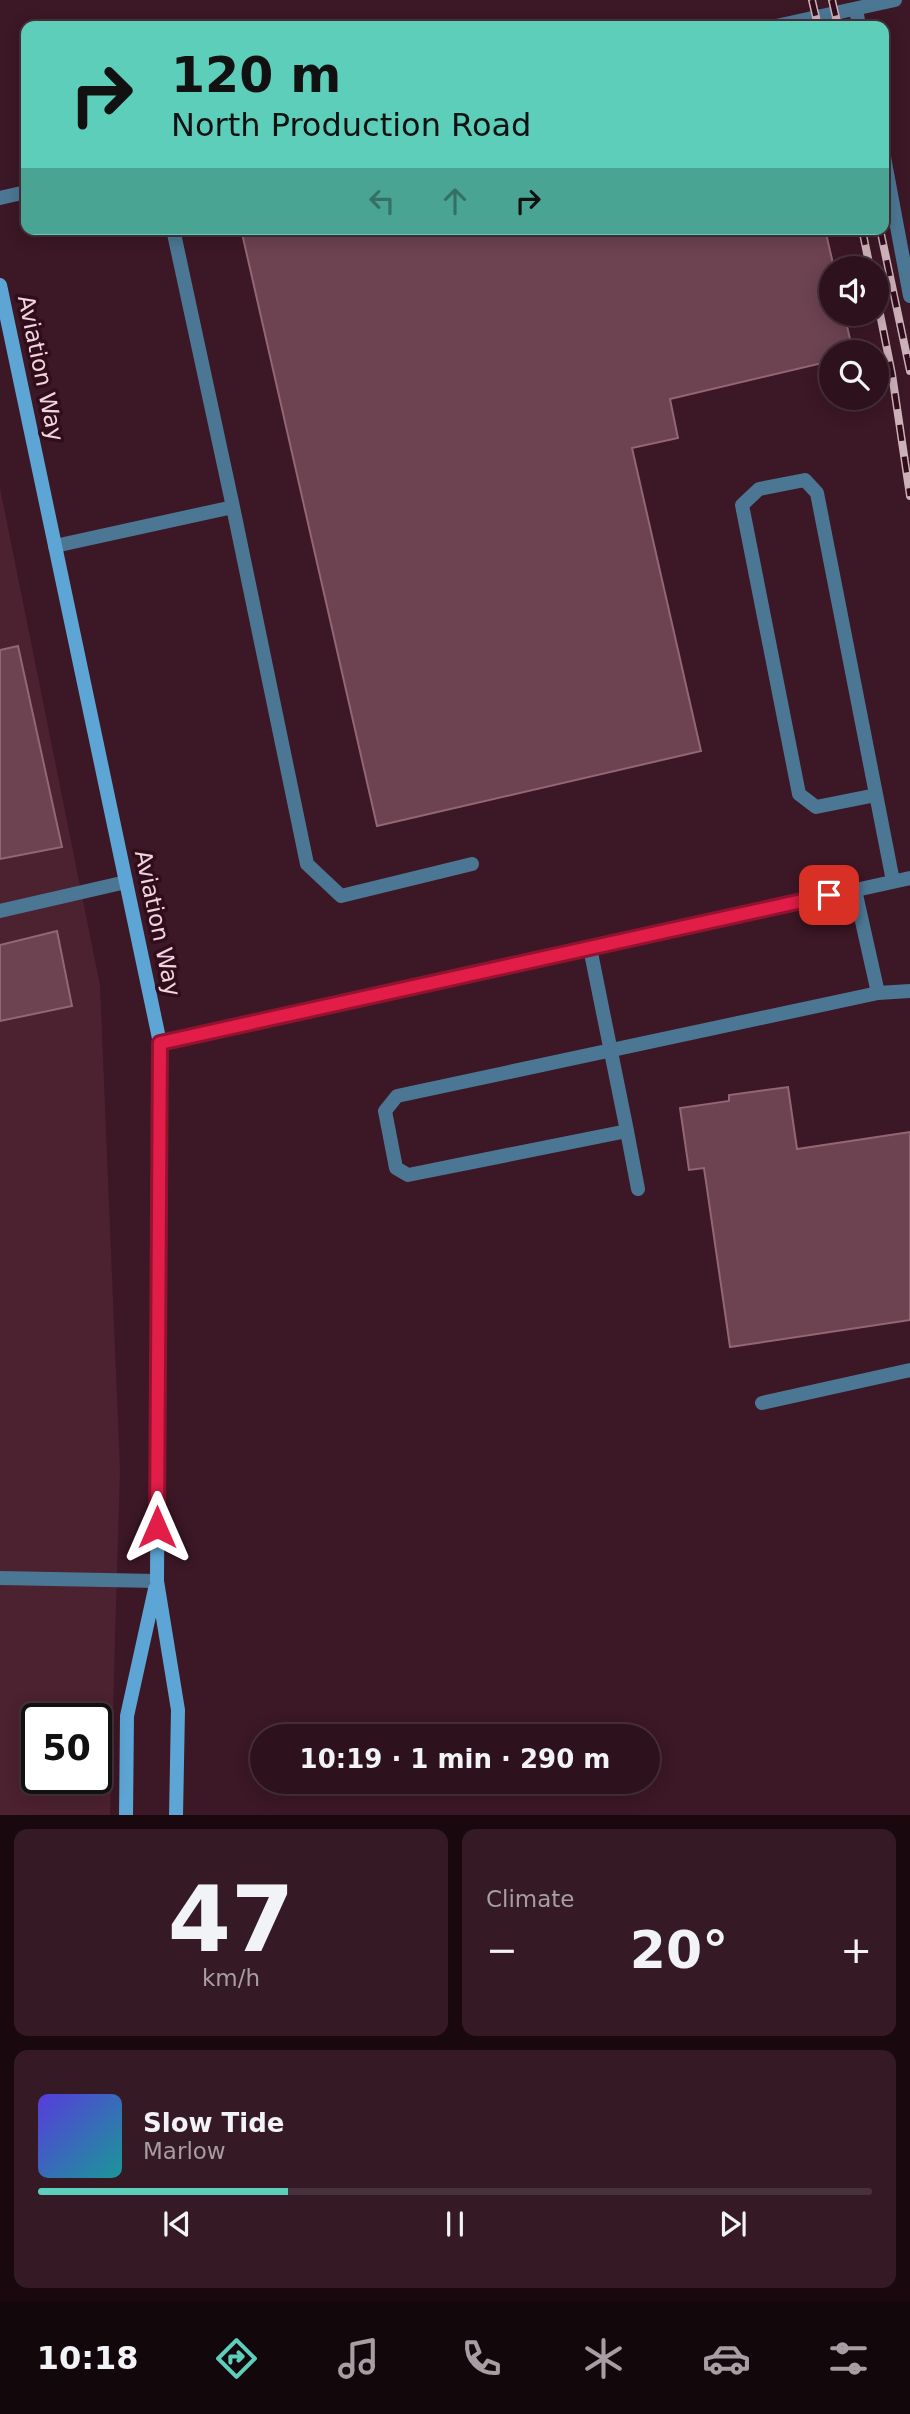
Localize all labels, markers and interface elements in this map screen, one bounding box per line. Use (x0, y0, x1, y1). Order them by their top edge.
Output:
text: 120 m (171, 47, 341, 104)
icon: right (56, 49, 147, 140)
text: North Production Road (171, 106, 531, 144)
icon: left (363, 182, 401, 220)
icon: ahead (436, 182, 474, 220)
icon: right (509, 182, 547, 220)
map controls (819, 256, 889, 410)
button: sound (819, 256, 889, 326)
street label: Aviation Way (13, 293, 69, 443)
button: search (819, 340, 889, 410)
street label: Aviation Way (130, 848, 186, 998)
pin (799, 865, 859, 925)
icon: arrive (810, 876, 848, 914)
position arrow (120, 1490, 194, 1564)
speed limit sign: 50 (21, 1703, 112, 1794)
text: 10:19 · 1 min · 290 m (300, 1744, 610, 1774)
text: 47 (168, 1867, 294, 1972)
text: Climate (486, 1886, 575, 1912)
text: 20° (630, 1920, 728, 1980)
text: − (486, 1928, 518, 1972)
text: + (840, 1928, 872, 1972)
text: km/h (202, 1965, 260, 1991)
text: Slow Tide (143, 2108, 284, 2138)
text: Marlow (143, 2138, 226, 2164)
icon: previous (158, 2205, 196, 2243)
icon: pause (436, 2205, 474, 2243)
icon: next (714, 2205, 752, 2243)
icon: directions (212, 2334, 261, 2383)
icon: music (334, 2334, 383, 2383)
icon: phone (457, 2334, 506, 2383)
icon: climate (579, 2334, 628, 2383)
icon: car (702, 2334, 751, 2383)
icon: filters (824, 2334, 873, 2383)
text: 10:18 (37, 2339, 139, 2377)

